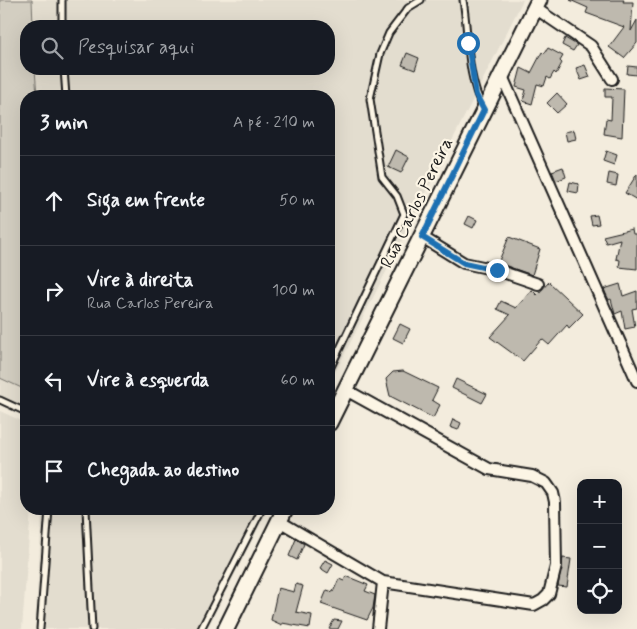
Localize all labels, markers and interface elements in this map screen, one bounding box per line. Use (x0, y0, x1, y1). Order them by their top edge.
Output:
search box (20, 20, 335, 75)
route start (457, 32, 480, 55)
icon: search (38, 34, 66, 62)
text: Pesquisar aqui (78, 35, 194, 60)
text: 3 min (40, 109, 88, 137)
text: A pé · 210 m (233, 112, 315, 133)
street label: Rua Carlos Pereira (375, 134, 459, 272)
icon: ahead (40, 187, 68, 215)
text: Siga em frente (87, 188, 205, 213)
text: 50 m (279, 190, 315, 211)
route end (486, 259, 509, 282)
text: Vire à direita (87, 268, 193, 293)
icon: right (40, 277, 68, 305)
text: 100 m (272, 280, 315, 301)
text: Rua Carlos Pereira (87, 293, 214, 314)
icon: left (40, 367, 68, 395)
text: Vire à esquerda (87, 368, 209, 393)
text: 60 m (281, 370, 315, 391)
icon: arrive (40, 457, 68, 485)
text: Chegada ao destino (87, 458, 239, 483)
map controls (577, 479, 622, 614)
button: + (577, 479, 622, 524)
button: − (577, 524, 622, 569)
button: locate (577, 569, 622, 614)

